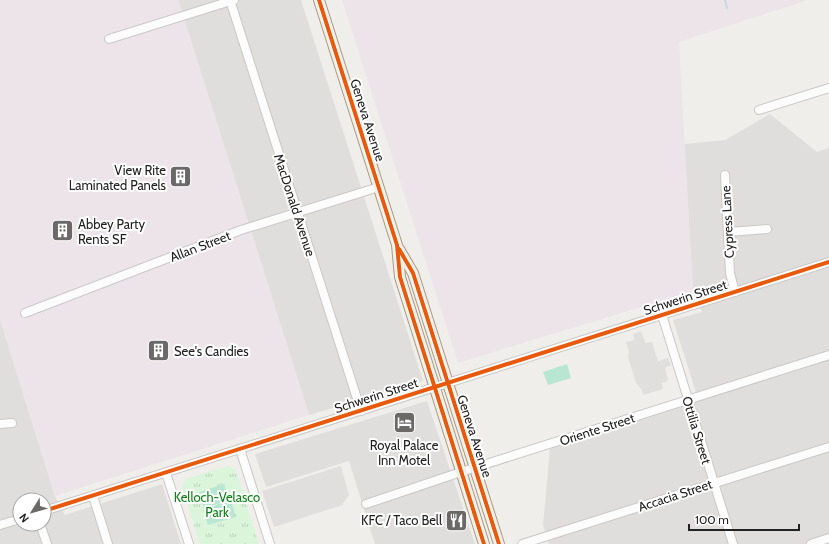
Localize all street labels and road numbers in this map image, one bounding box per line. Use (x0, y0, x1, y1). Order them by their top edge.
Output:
street label: Geneva Avenue (347, 77, 389, 164)
street label: MacDonald Avenue (271, 152, 319, 259)
street label: Cypress Lane (717, 185, 737, 259)
street label: Allan Street (167, 227, 233, 265)
street label: Schwerin Street (641, 276, 729, 318)
street label: Schwerin Street (332, 374, 420, 416)
street label: Geneva Avenue (454, 393, 496, 480)
street label: Ottilia Street (679, 394, 715, 466)
street label: Oriente Street (557, 409, 637, 449)
street label: Accacia Street (636, 475, 715, 515)

